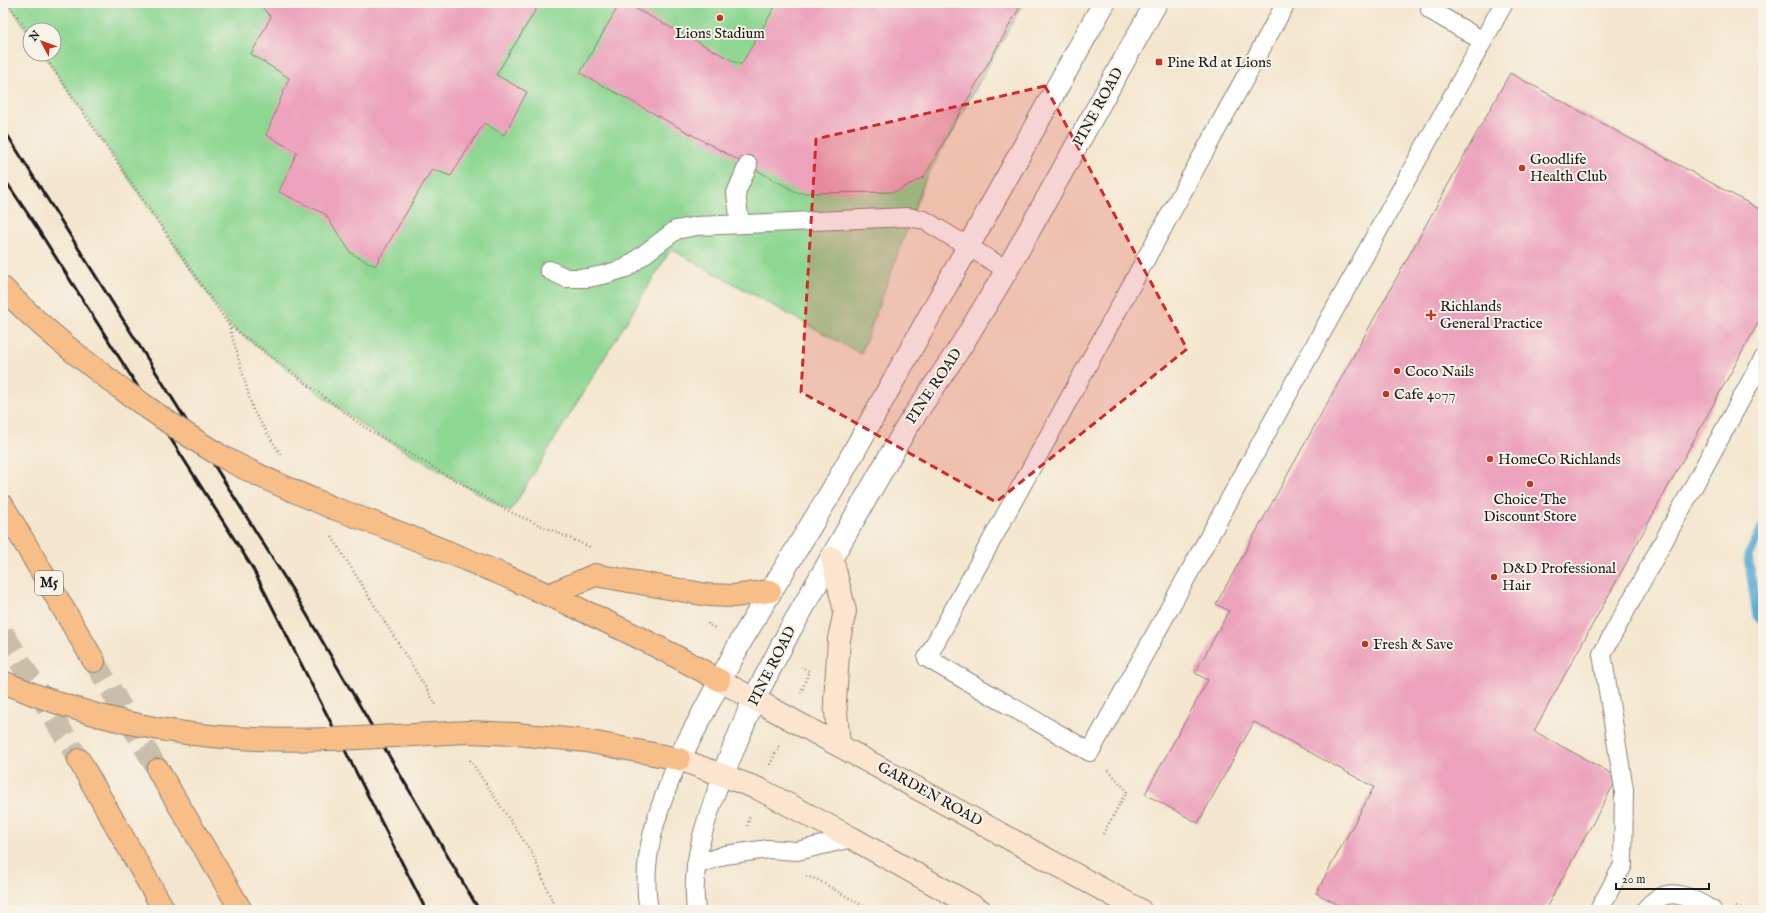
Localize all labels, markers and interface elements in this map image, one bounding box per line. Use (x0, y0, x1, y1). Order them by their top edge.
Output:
marker: Lions Stadium (715, 13, 725, 23)
north arrow (22, 22, 62, 62)
place label: Lions Stadium (675, 24, 765, 43)
text: N (26, 28, 44, 45)
place label: Pine Rd at Lions (1167, 53, 1271, 72)
marker: Pine Rd at Lions (1154, 57, 1164, 67)
street label: PINE ROAD (1069, 64, 1127, 150)
place label: Goodlife Health Club (1530, 150, 1607, 186)
marker: Goodlife Health Club (1517, 163, 1527, 173)
place label: Richlands General Practice (1440, 297, 1543, 333)
marker: Richlands General Practice (1425, 309, 1437, 321)
street label: PINE ROAD (902, 345, 966, 427)
place label: Coco Nails (1405, 362, 1474, 381)
marker: Coco Nails (1392, 366, 1402, 376)
place label: Cafe 4077 (1394, 385, 1456, 404)
marker: Cafe 4077 (1381, 389, 1391, 399)
place label: HomeCo Richlands (1498, 450, 1621, 469)
marker: HomeCo Richlands (1485, 454, 1495, 464)
marker: Choice The Discount Store (1525, 479, 1535, 489)
place label: Choice The Discount Store (1483, 490, 1577, 526)
place label: D&D Professional Hair (1502, 559, 1617, 595)
road number: M5 (35, 571, 63, 595)
marker: D&D Professional Hair (1489, 572, 1499, 582)
street label: PINE ROAD (744, 623, 800, 709)
place label: Fresh & Save (1373, 635, 1453, 654)
marker: Fresh & Save (1360, 639, 1370, 649)
street label: GARDEN ROAD (874, 757, 986, 831)
scale bar (1616, 865, 1709, 891)
text: 20 m (1622, 872, 1645, 887)

